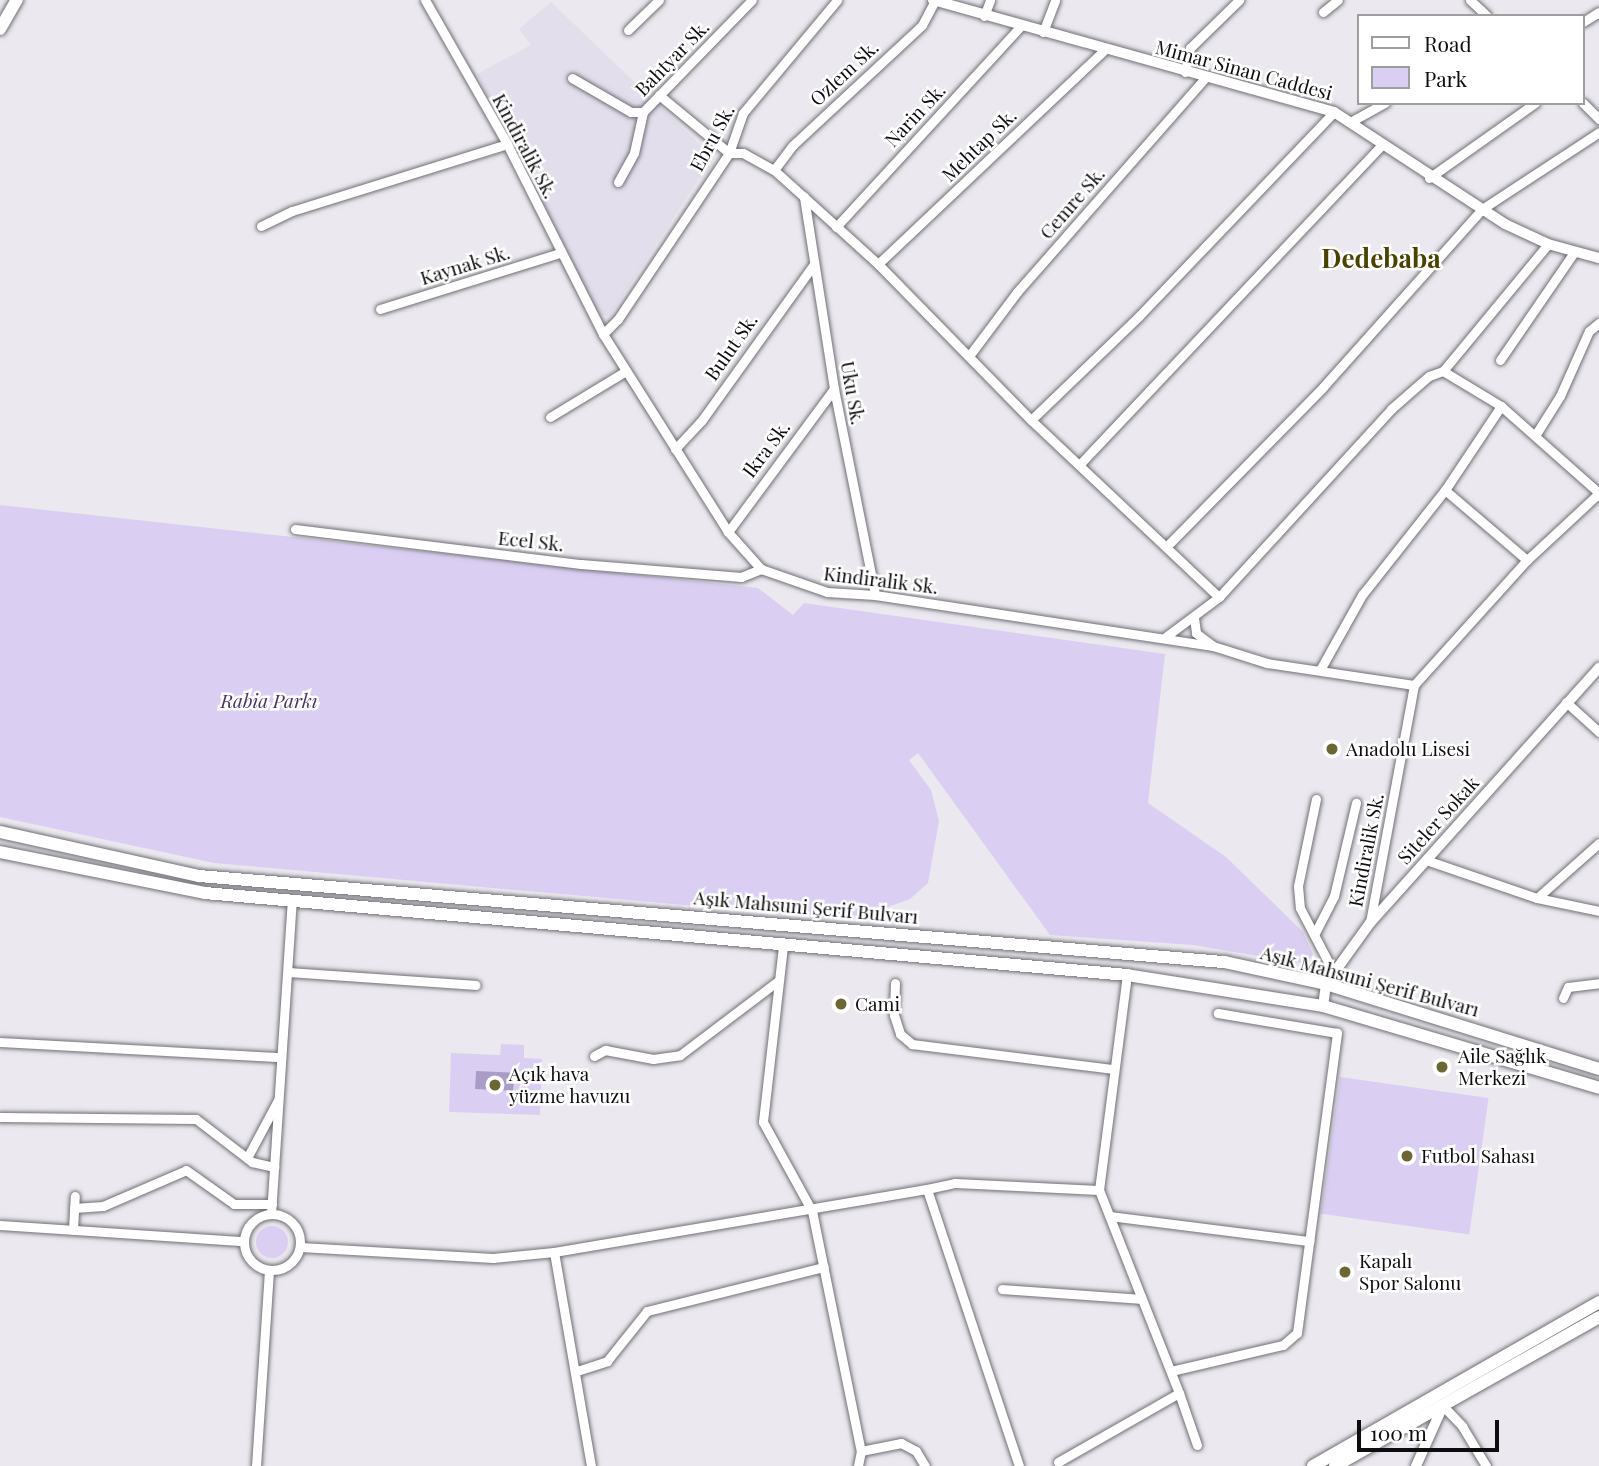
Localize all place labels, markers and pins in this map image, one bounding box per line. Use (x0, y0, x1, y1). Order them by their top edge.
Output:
place label: Anadolu Lisesi (1346, 738, 1470, 760)
marker: Anadolu Lisesi (1324, 741, 1340, 757)
place label: Cami (855, 993, 900, 1015)
marker: Cami (833, 996, 849, 1012)
place label: Aile Sağlık Merkezi (1458, 1045, 1546, 1089)
marker: Aile Sağlık Merkezi (1432, 1057, 1452, 1077)
place label: Açık hava yüzme havuzu (509, 1063, 631, 1107)
marker: Açık hava yüzme havuzu (487, 1077, 503, 1093)
place label: Futbol Sahası (1421, 1145, 1535, 1167)
marker: Futbol Sahası (1399, 1148, 1415, 1164)
place label: Kapalı Spor Salonu (1359, 1250, 1462, 1294)
marker: Kapalı Spor Salonu (1337, 1264, 1353, 1280)

